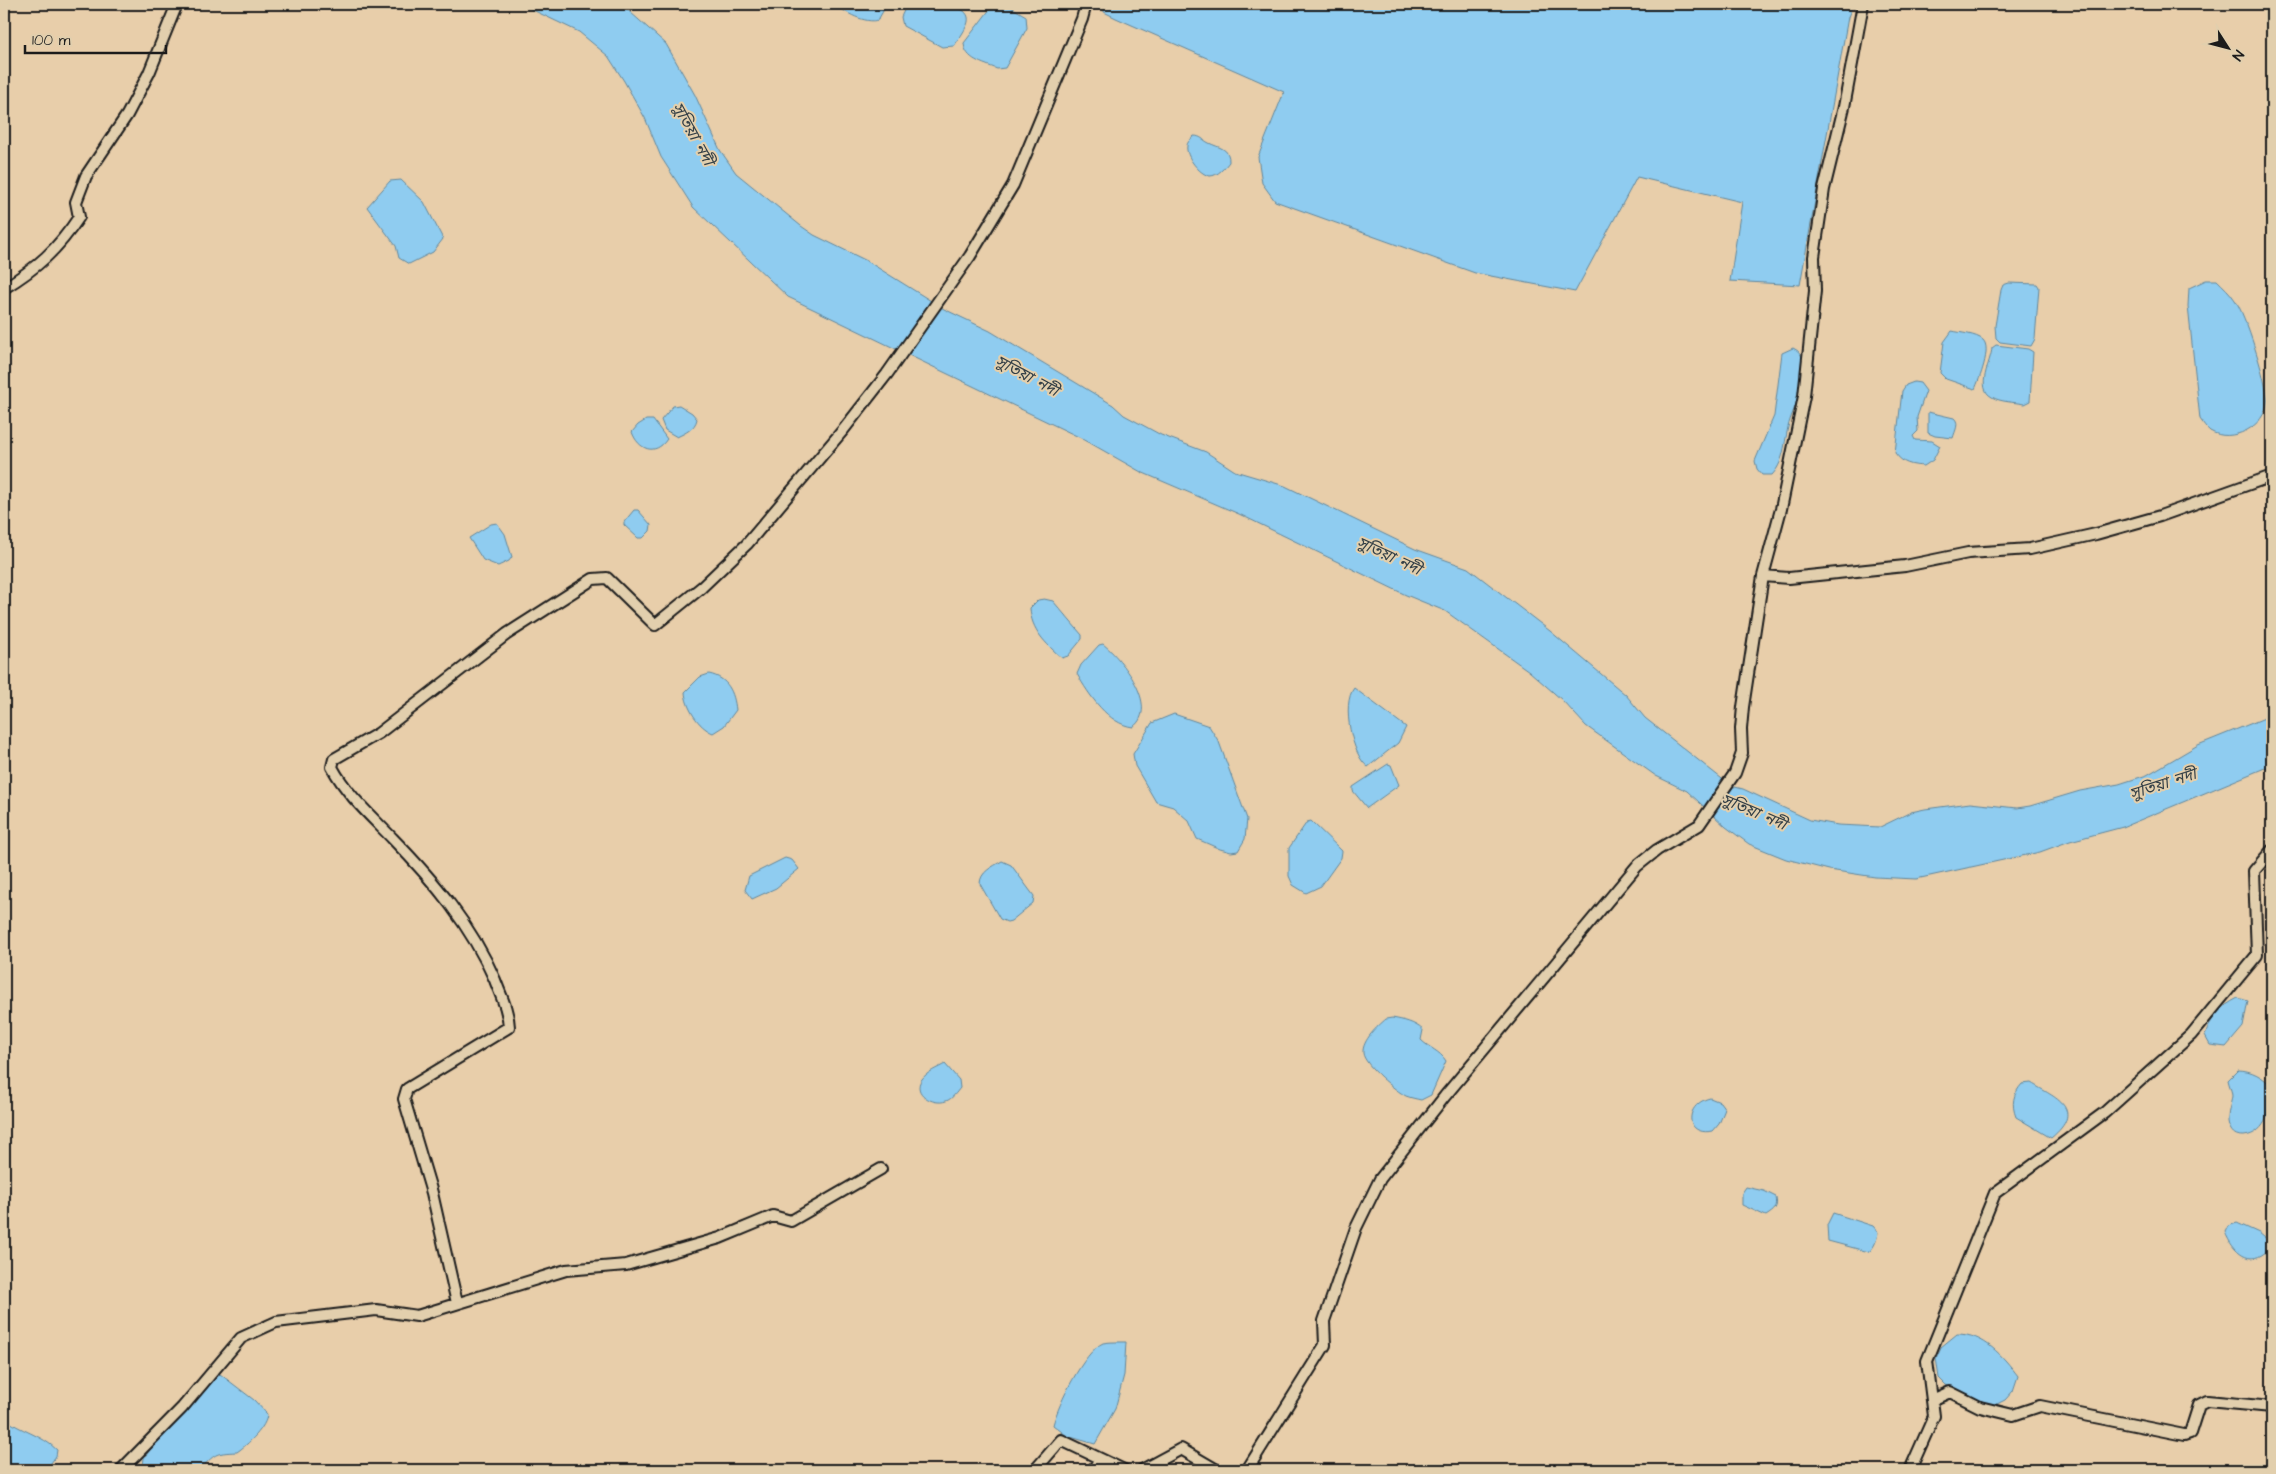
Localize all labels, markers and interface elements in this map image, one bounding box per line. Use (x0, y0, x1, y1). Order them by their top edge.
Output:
scale bar (25, 22, 166, 54)
north arrow (2204, 22, 2254, 72)
text: 100 m (32, 30, 71, 51)
text: N (2227, 46, 2248, 65)
water label: সুতিয়া নদী (667, 99, 721, 172)
water label: সুতিয়া নদী (991, 350, 1065, 403)
water label: সুতিয়া নদী (1353, 531, 1427, 582)
water label: সুতিয়া নদী (2127, 762, 2202, 805)
water label: সুতিয়া নদী (1718, 788, 1793, 837)

